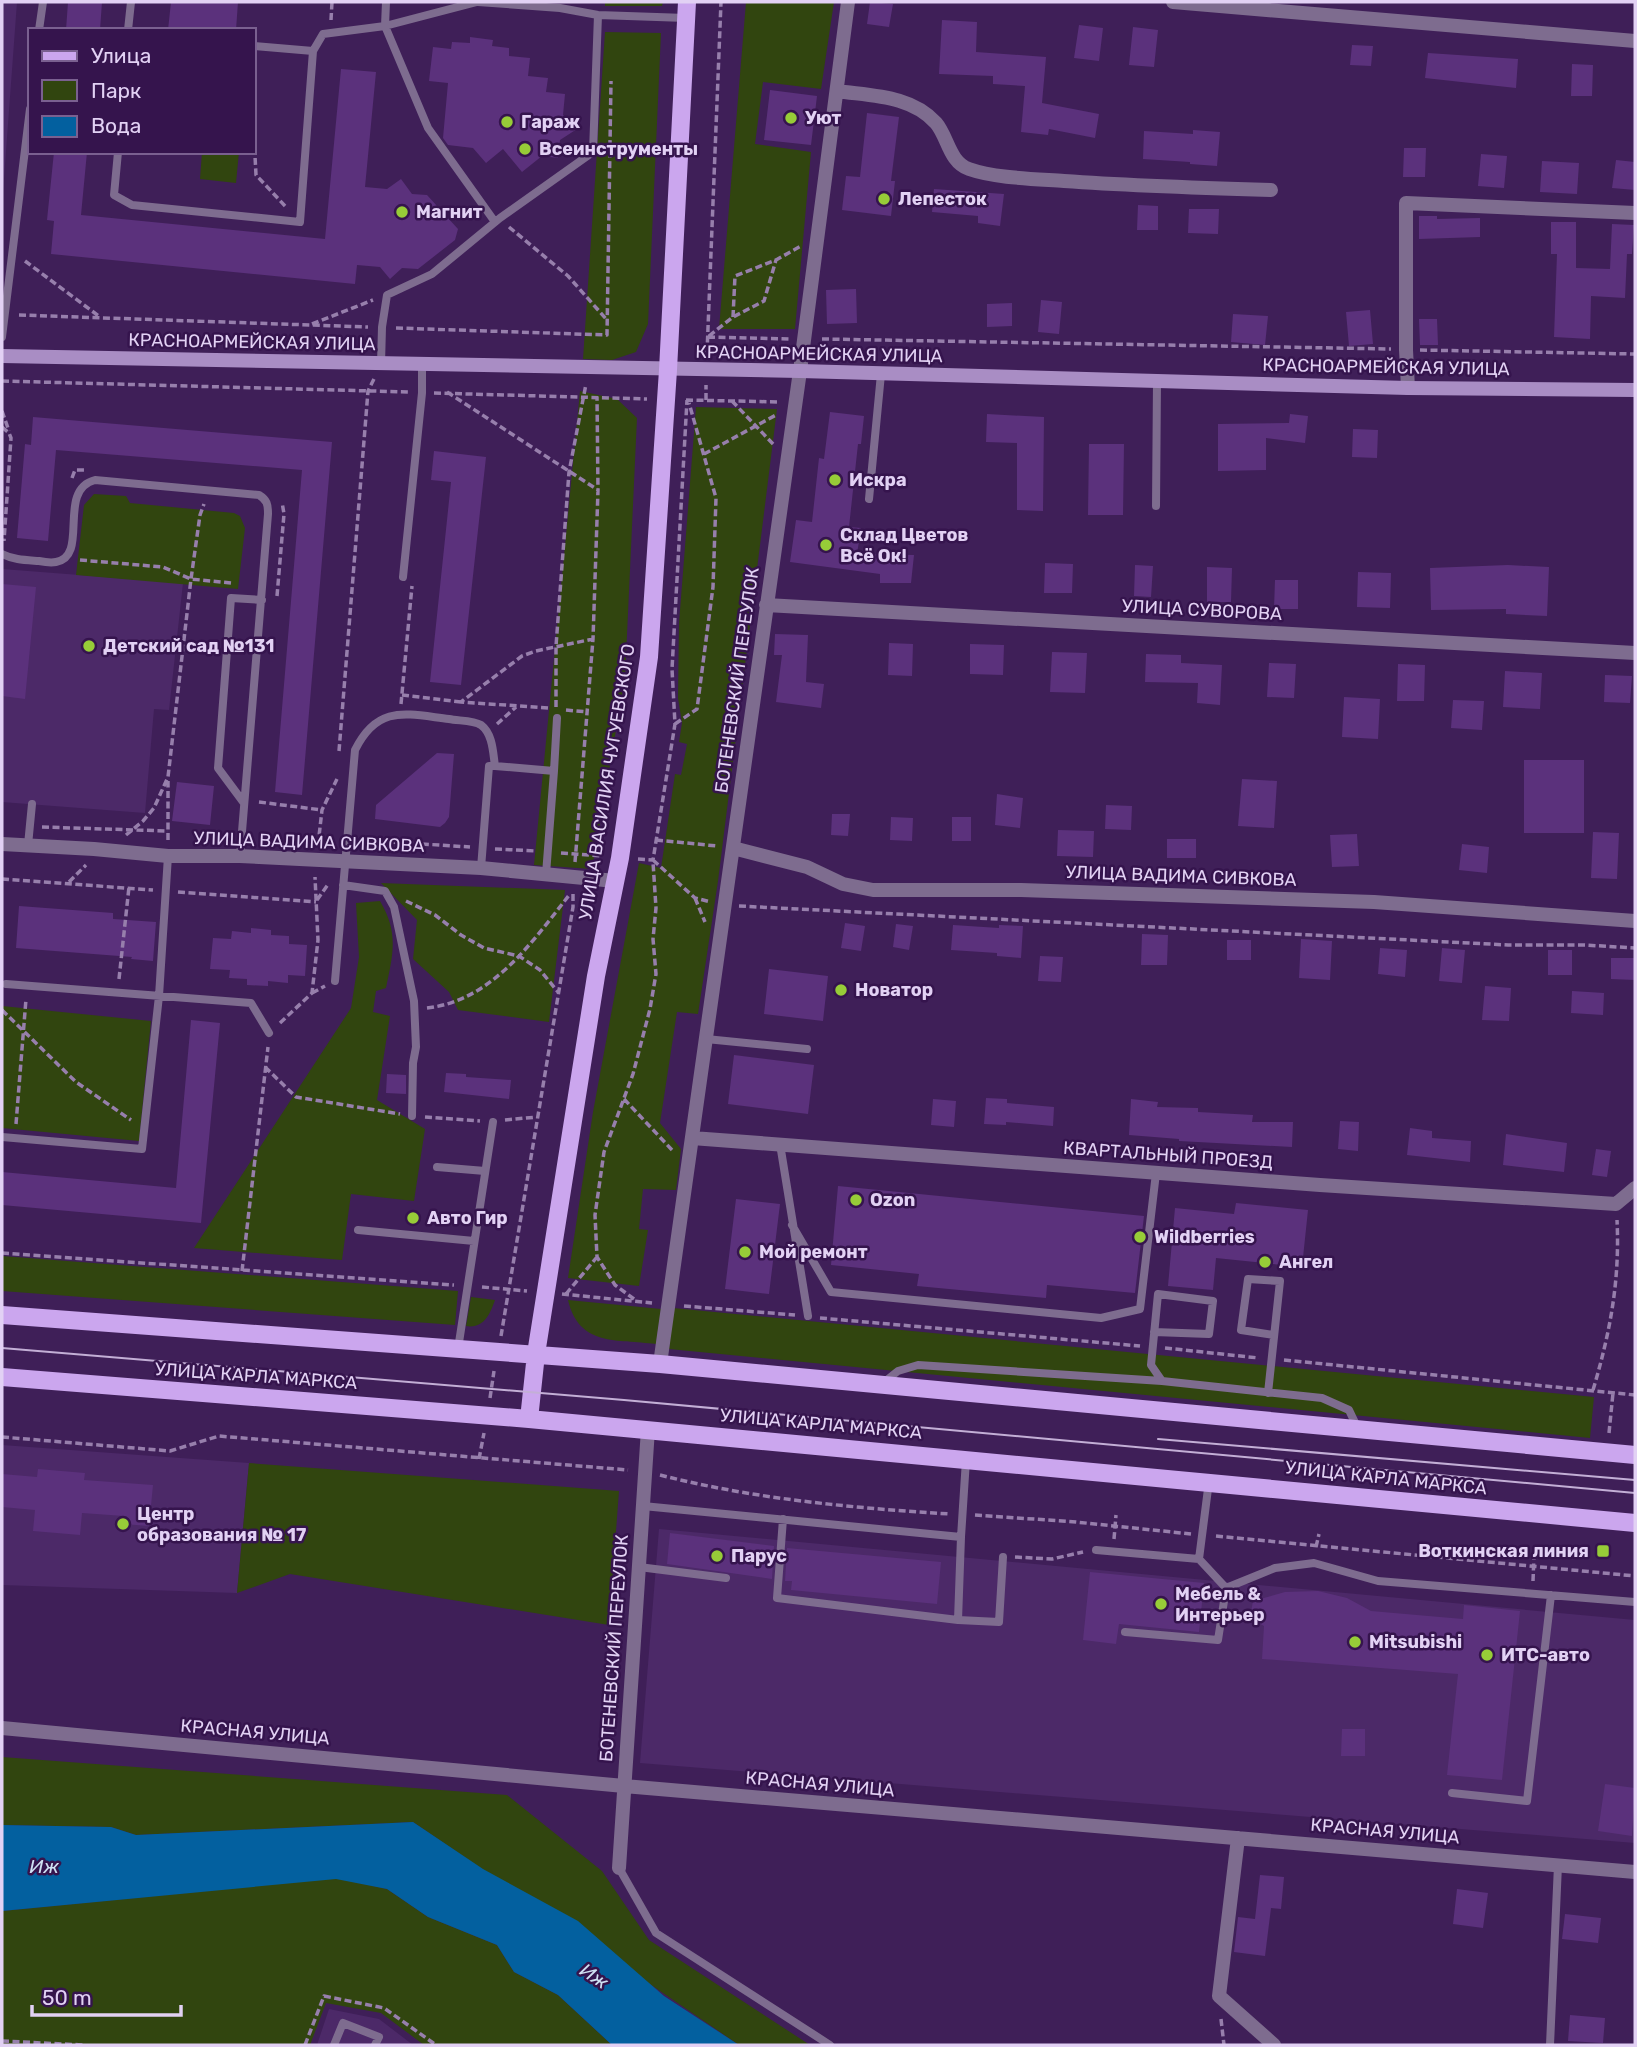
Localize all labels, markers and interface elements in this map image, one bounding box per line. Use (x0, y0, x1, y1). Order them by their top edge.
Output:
legend (28, 28, 256, 154)
text: Улица (91, 43, 151, 68)
text: Парк (91, 78, 141, 103)
place label: Уют (805, 107, 842, 129)
marker: Уют (783, 110, 799, 126)
place label: Гараж (521, 111, 581, 133)
text: Вода (91, 113, 141, 138)
marker: Гараж (499, 114, 515, 130)
place label: Всеинструменты (539, 138, 698, 160)
marker: Всеинструменты (517, 141, 533, 157)
place label: Лепесток (898, 188, 987, 210)
marker: Лепесток (876, 191, 892, 207)
place label: Магнит (416, 201, 483, 223)
marker: Магнит (394, 204, 410, 220)
street label: КРАСНОАРМЕЙСКАЯ УЛИЦА (128, 329, 376, 355)
street label: КРАСНОАРМЕЙСКАЯ УЛИЦА (695, 341, 943, 367)
street label: КРАСНОАРМЕЙСКАЯ УЛИЦА (1262, 354, 1510, 380)
place label: Искра (849, 469, 907, 491)
marker: Искра (827, 472, 843, 488)
place label: Склад Цветов Всё Ок! (840, 524, 969, 567)
marker: Склад Цветов Всё Ок! (818, 537, 834, 553)
street label: БОТЕНЕВСКИЙ ПЕРЕУЛОК (710, 566, 764, 794)
street label: УЛИЦА СУВОРОВА (1121, 595, 1283, 625)
place label: Детский сад №131 (103, 635, 274, 657)
marker: Детский сад №131 (81, 638, 97, 654)
street label: УЛИЦА ВАСИЛИЯ ЧУГУЕВСКОГО (574, 642, 640, 922)
street label: УЛИЦА ВАДИМА СИВКОВА (193, 827, 425, 857)
street label: УЛИЦА ВАДИМА СИВКОВА (1065, 861, 1297, 891)
place label: Новатор (855, 979, 933, 1001)
marker: Новатор (833, 982, 849, 998)
street label: КВАРТАЛЬНЫЙ ПРОЕЗД (1062, 1137, 1274, 1173)
place label: Ozon (870, 1189, 915, 1211)
marker: Ozon (848, 1192, 864, 1208)
place label: Авто Гир (427, 1207, 508, 1229)
marker: Авто Гир (405, 1210, 421, 1226)
place label: Wildberries (1154, 1226, 1255, 1248)
marker: Wildberries (1132, 1229, 1148, 1245)
place label: Мой ремонт (759, 1241, 868, 1263)
marker: Мой ремонт (737, 1244, 753, 1260)
place label: Ангел (1279, 1251, 1333, 1273)
marker: Ангел (1257, 1254, 1273, 1270)
street label: УЛИЦА КАРЛА МАРКСА (154, 1358, 358, 1394)
street label: УЛИЦА КАРЛА МАРКСА (719, 1404, 923, 1444)
street label: УЛИЦА КАРЛА МАРКСА (1284, 1456, 1488, 1500)
place label: Центр образования № 17 (137, 1503, 306, 1546)
marker: Центр образования № 17 (115, 1516, 131, 1532)
street label: БОТЕНЕВСКИЙ ПЕРЕУЛОК (595, 1533, 633, 1763)
place label: Воткинская линия (1418, 1540, 1589, 1562)
marker: Воткинская линия (1595, 1543, 1611, 1559)
place label: Парус (731, 1545, 787, 1567)
marker: Парус (709, 1548, 725, 1564)
place label: Мебель & Интерьер (1175, 1583, 1265, 1626)
marker: Мебель & Интерьер (1153, 1596, 1169, 1612)
place label: Mitsubishi (1369, 1631, 1462, 1653)
marker: Mitsubishi (1347, 1634, 1363, 1650)
place label: ИТС-авто (1501, 1644, 1590, 1666)
marker: ИТС-авто (1479, 1647, 1495, 1663)
street label: КРАСНАЯ УЛИЦА (179, 1715, 331, 1749)
street label: КРАСНАЯ УЛИЦА (744, 1767, 896, 1801)
street label: КРАСНАЯ УЛИЦА (1309, 1814, 1461, 1848)
water label: Иж (29, 1855, 59, 1878)
water label: Иж (575, 1958, 613, 1994)
scale bar (32, 1974, 180, 2018)
text: 50 m (42, 1985, 92, 2010)

